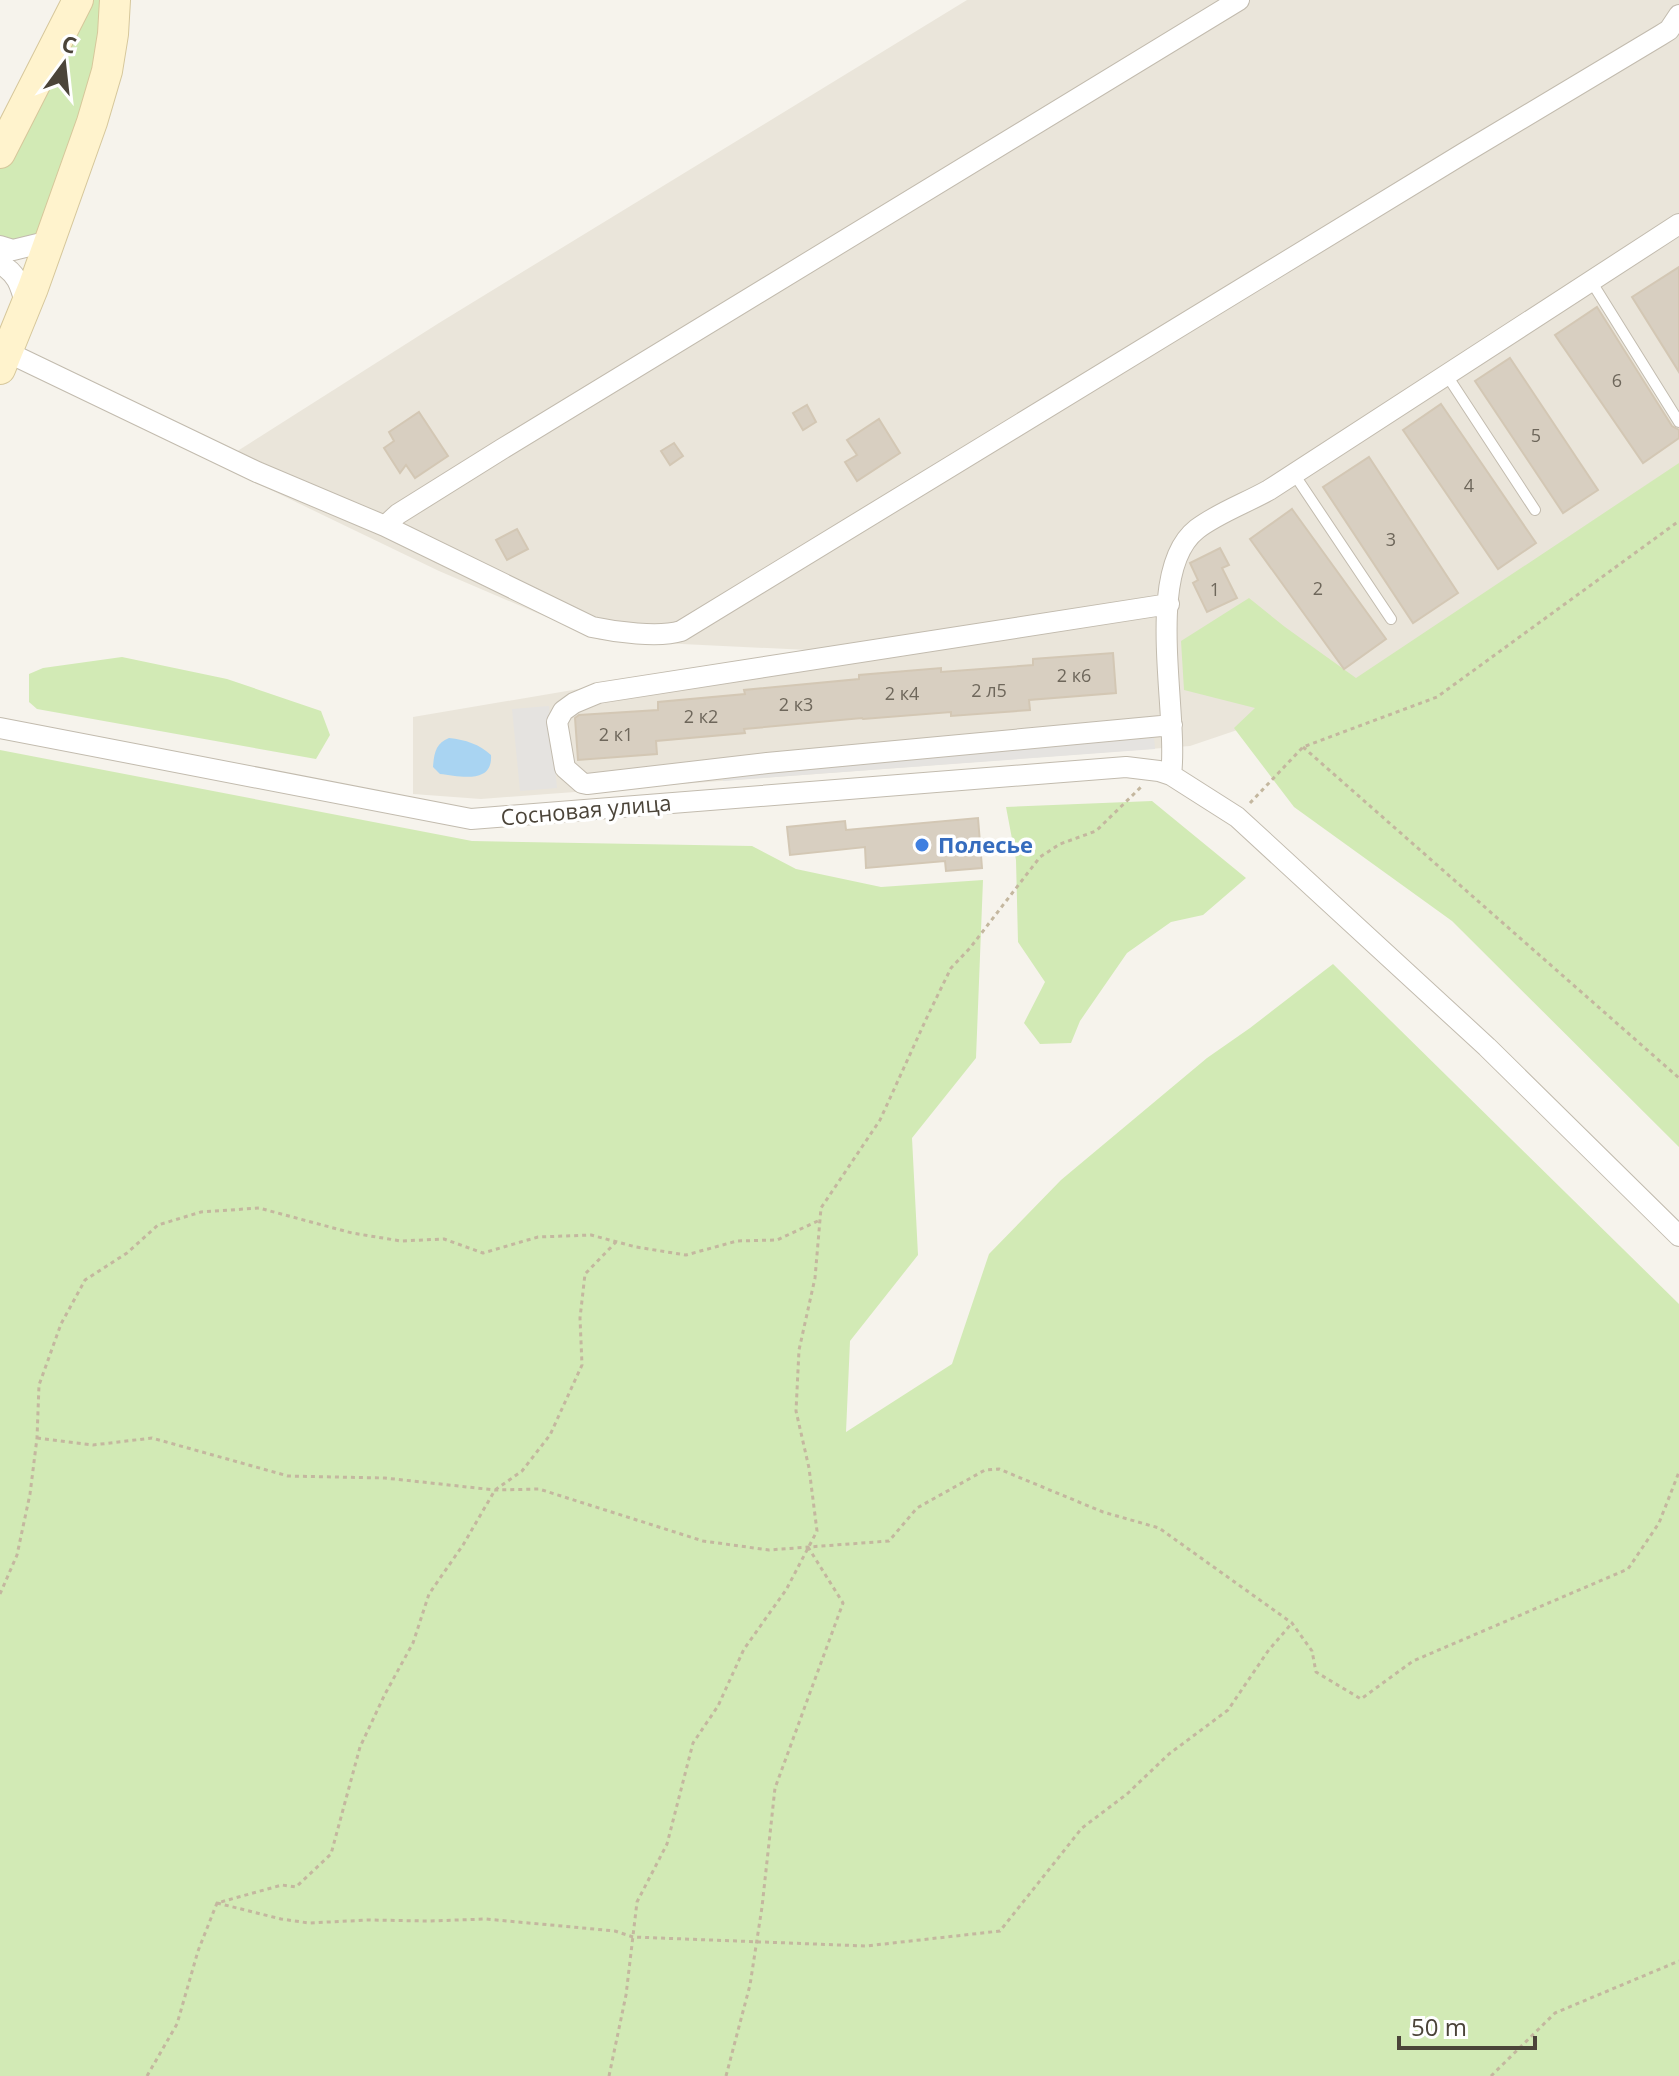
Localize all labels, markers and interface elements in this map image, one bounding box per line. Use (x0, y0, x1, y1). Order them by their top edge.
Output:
north arrow (24, 24, 104, 104)
text: С (59, 27, 80, 60)
house number: 6 (1612, 368, 1622, 392)
house number: 5 (1531, 423, 1541, 447)
house number: 4 (1464, 473, 1474, 497)
house number: 3 (1386, 527, 1396, 551)
house number: 2 (1313, 576, 1323, 600)
house number: 1 (1210, 577, 1220, 601)
house number: 2 к6 (1057, 663, 1091, 687)
house number: 2 л5 (971, 678, 1007, 702)
house number: 2 к4 (885, 681, 919, 705)
house number: 2 к3 (779, 692, 813, 716)
house number: 2 к2 (684, 704, 718, 728)
house number: 2 к1 (599, 722, 633, 746)
street label: Сосновая улица (499, 787, 672, 831)
place label: Полесье (938, 829, 1033, 859)
marker: Полесье (913, 836, 931, 854)
scale bar (1399, 2000, 1535, 2050)
text: 50 m (1411, 2010, 1467, 2043)

